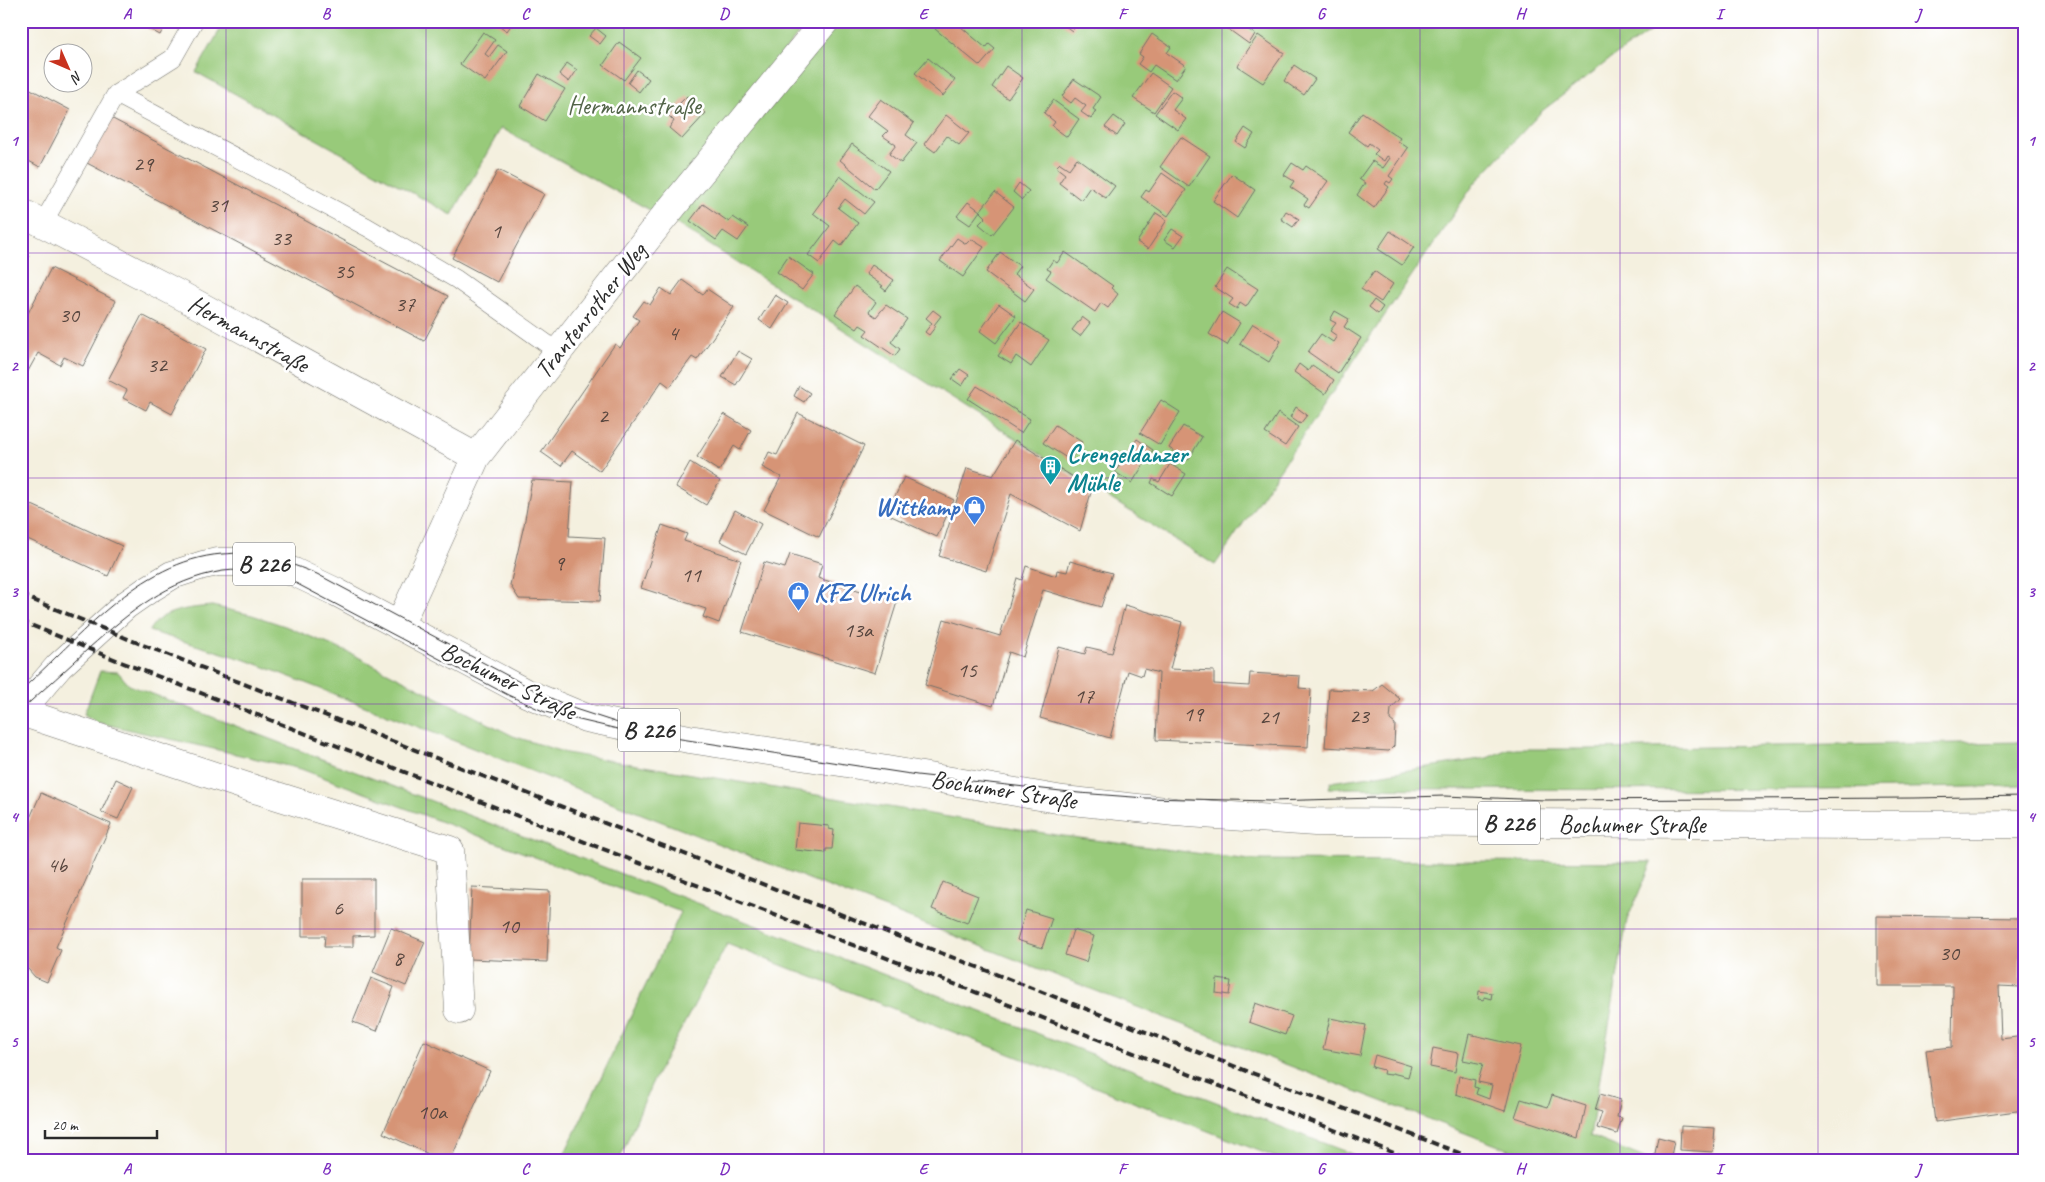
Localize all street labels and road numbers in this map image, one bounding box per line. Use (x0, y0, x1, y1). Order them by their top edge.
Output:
street label: Trantenrother Weg (528, 234, 655, 385)
street label: Hermannstraße (183, 288, 316, 381)
road number: B 226 (233, 542, 295, 586)
street label: Bochumer Straße (436, 634, 583, 728)
road number: B 226 (618, 708, 680, 752)
street label: Bochumer Straße (929, 763, 1081, 818)
road number: B 226 (1478, 801, 1540, 844)
street label: Bochumer Straße (1559, 809, 1707, 841)

